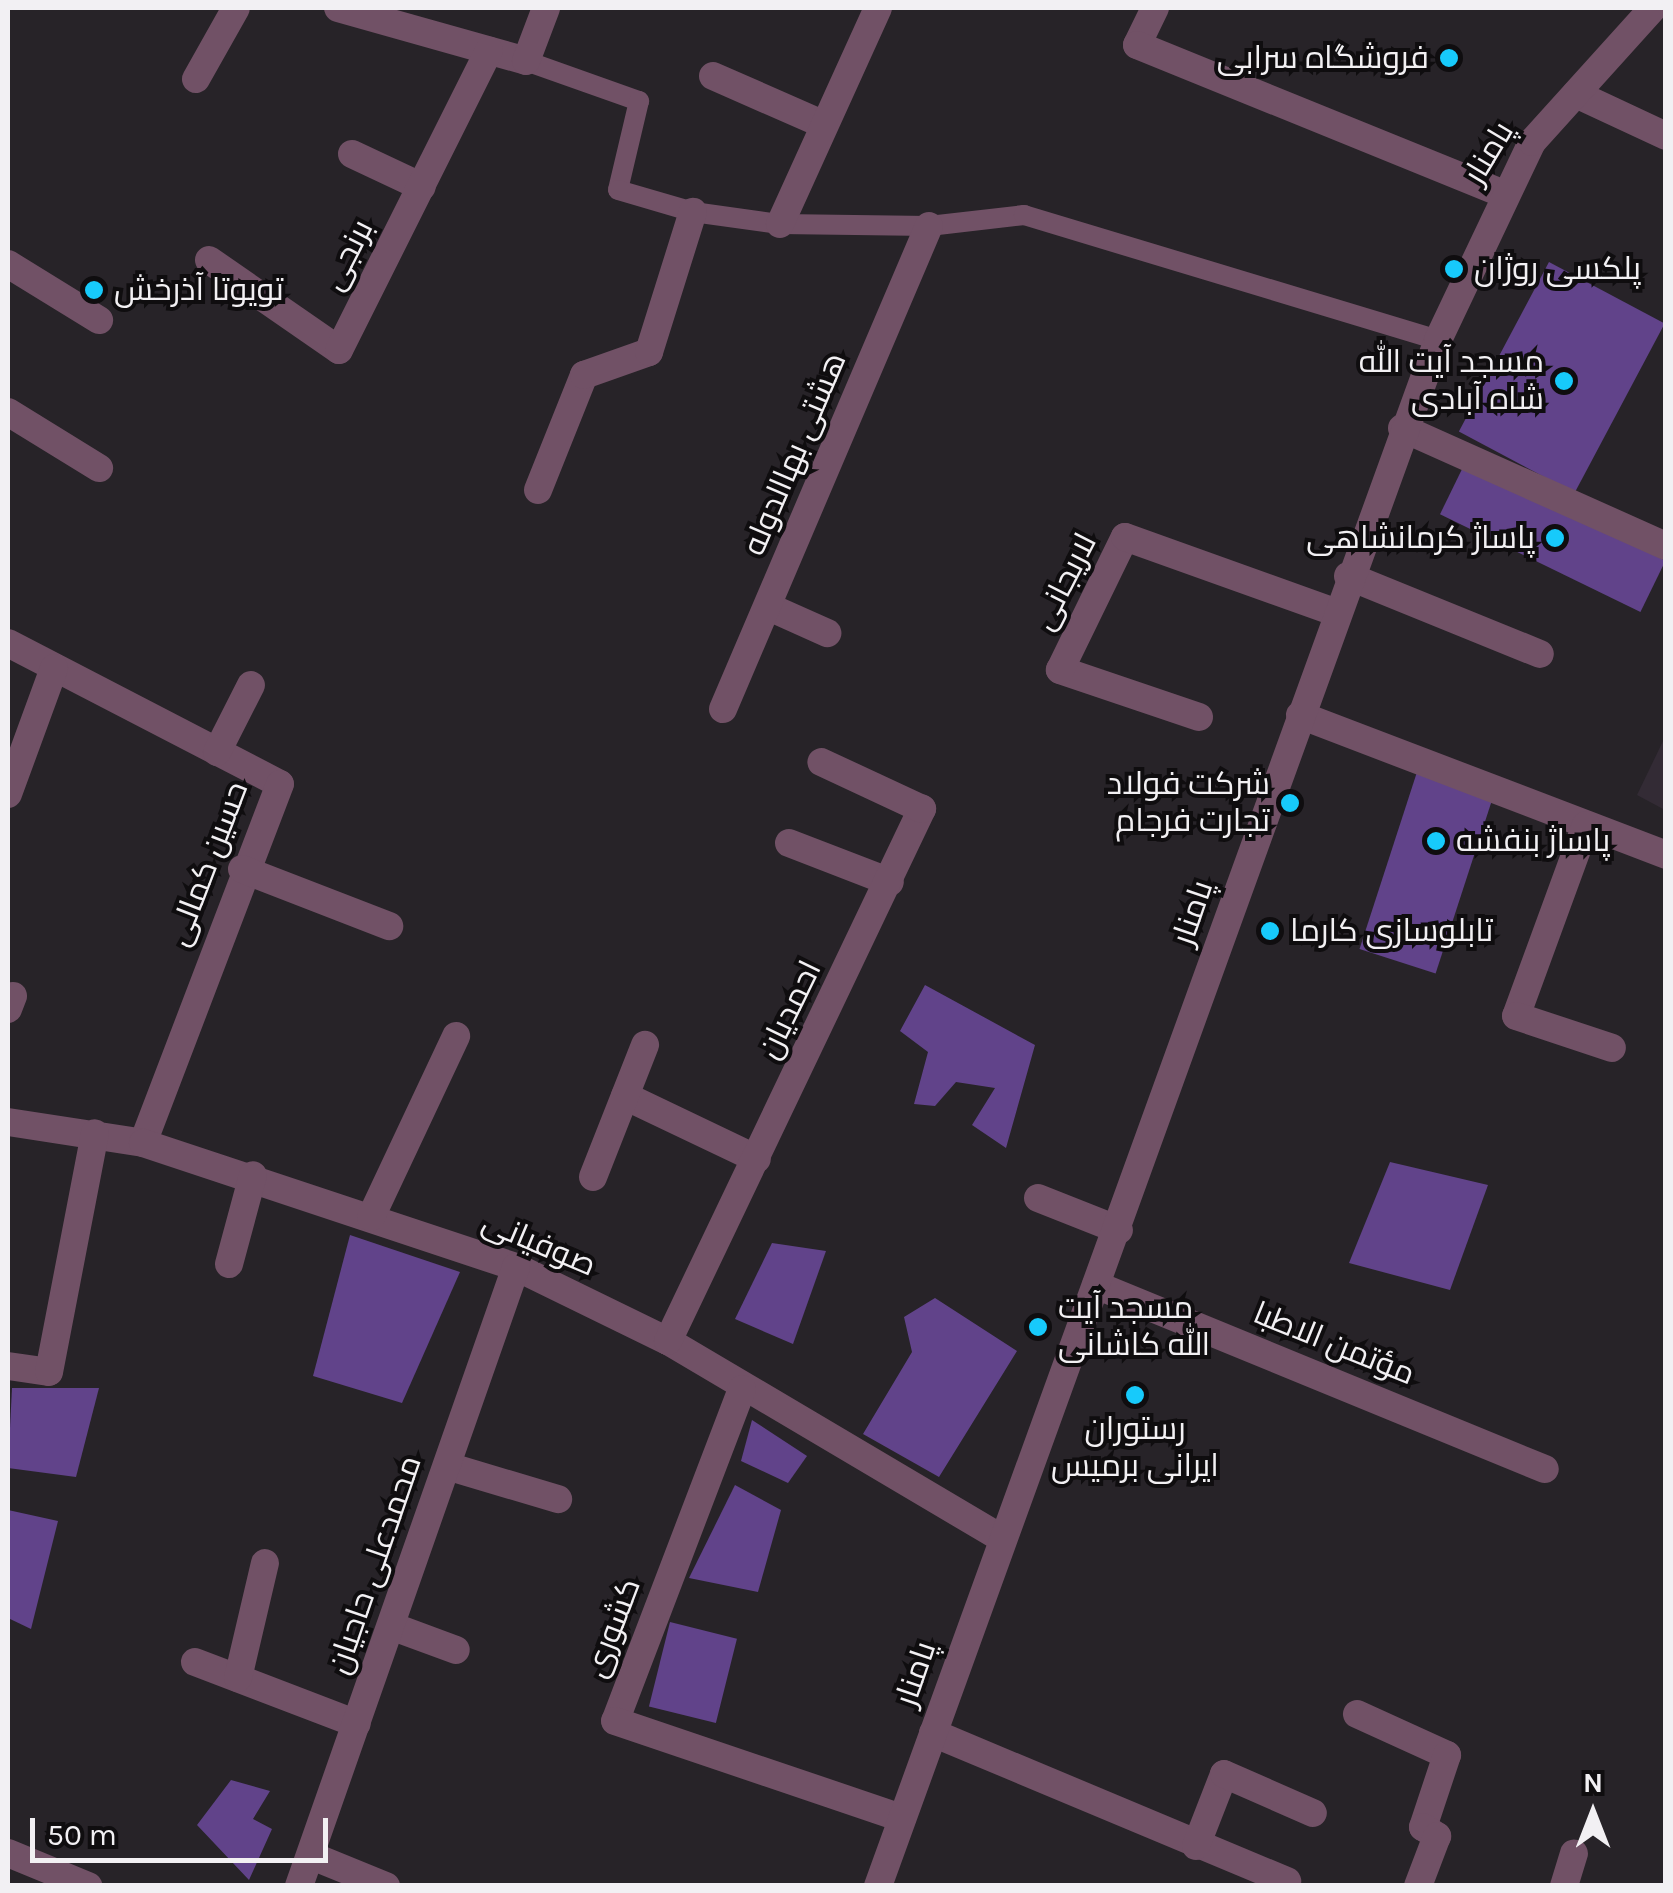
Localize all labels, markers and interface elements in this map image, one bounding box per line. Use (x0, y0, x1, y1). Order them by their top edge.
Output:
place label: فروشگاه سرابی (1217, 39, 1429, 77)
marker: فروشگاه سرابی (1438, 47, 1460, 69)
street label: پامنار (1456, 115, 1522, 191)
street label: برنجی (314, 213, 382, 297)
place label: پلکسی روژان (1474, 250, 1641, 288)
marker: پلکسی روژان (1443, 258, 1465, 280)
place label: تویوتا آذرخش (114, 271, 284, 309)
marker: تویوتا آذرخش (83, 279, 105, 301)
place label: مسجد آیت الله شاه آبادی (1359, 344, 1544, 419)
street label: هشتی بهاالدوله (735, 347, 855, 561)
marker: مسجد آیت الله شاه آبادی (1553, 370, 1575, 392)
place label: پاساژ کرمانشاهی (1306, 519, 1535, 557)
street label: لاریجانی (1024, 527, 1106, 637)
marker: پاساژ کرمانشاهی (1544, 527, 1566, 549)
place label: شرکت فولاد تجارت فرجام (1107, 766, 1270, 841)
street label: حسین کمالی (159, 776, 257, 952)
marker: شرکت فولاد تجارت فرجام (1279, 792, 1301, 814)
place label: پاساژ بنفشه (1456, 822, 1610, 860)
marker: پاساژ بنفشه (1425, 830, 1447, 852)
street label: پامنار (1164, 876, 1222, 950)
place label: تابلوسازی کارما (1290, 912, 1493, 950)
marker: تابلوسازی کارما (1259, 920, 1281, 942)
street label: احمدیان (750, 955, 830, 1065)
street label: صوفیانی (476, 1203, 602, 1285)
place label: مسجد آیت الله کاشانی (1058, 1290, 1210, 1365)
street label: مؤتمن الاطبا (1248, 1294, 1420, 1394)
marker: مسجد آیت الله کاشانی (1027, 1316, 1049, 1338)
marker: رستوران ایرانی برمیس (1124, 1384, 1146, 1406)
place label: رستوران ایرانی برمیس (1051, 1411, 1219, 1486)
street label: محمدعلی حاجیان (320, 1451, 430, 1679)
street label: کشوری (577, 1573, 649, 1683)
street label: پامنار (887, 1637, 945, 1711)
north arrow (1543, 1763, 1643, 1863)
text: N (1583, 1766, 1603, 1799)
scale bar (35, 1798, 332, 1860)
text: 50 m (47, 1817, 117, 1853)

